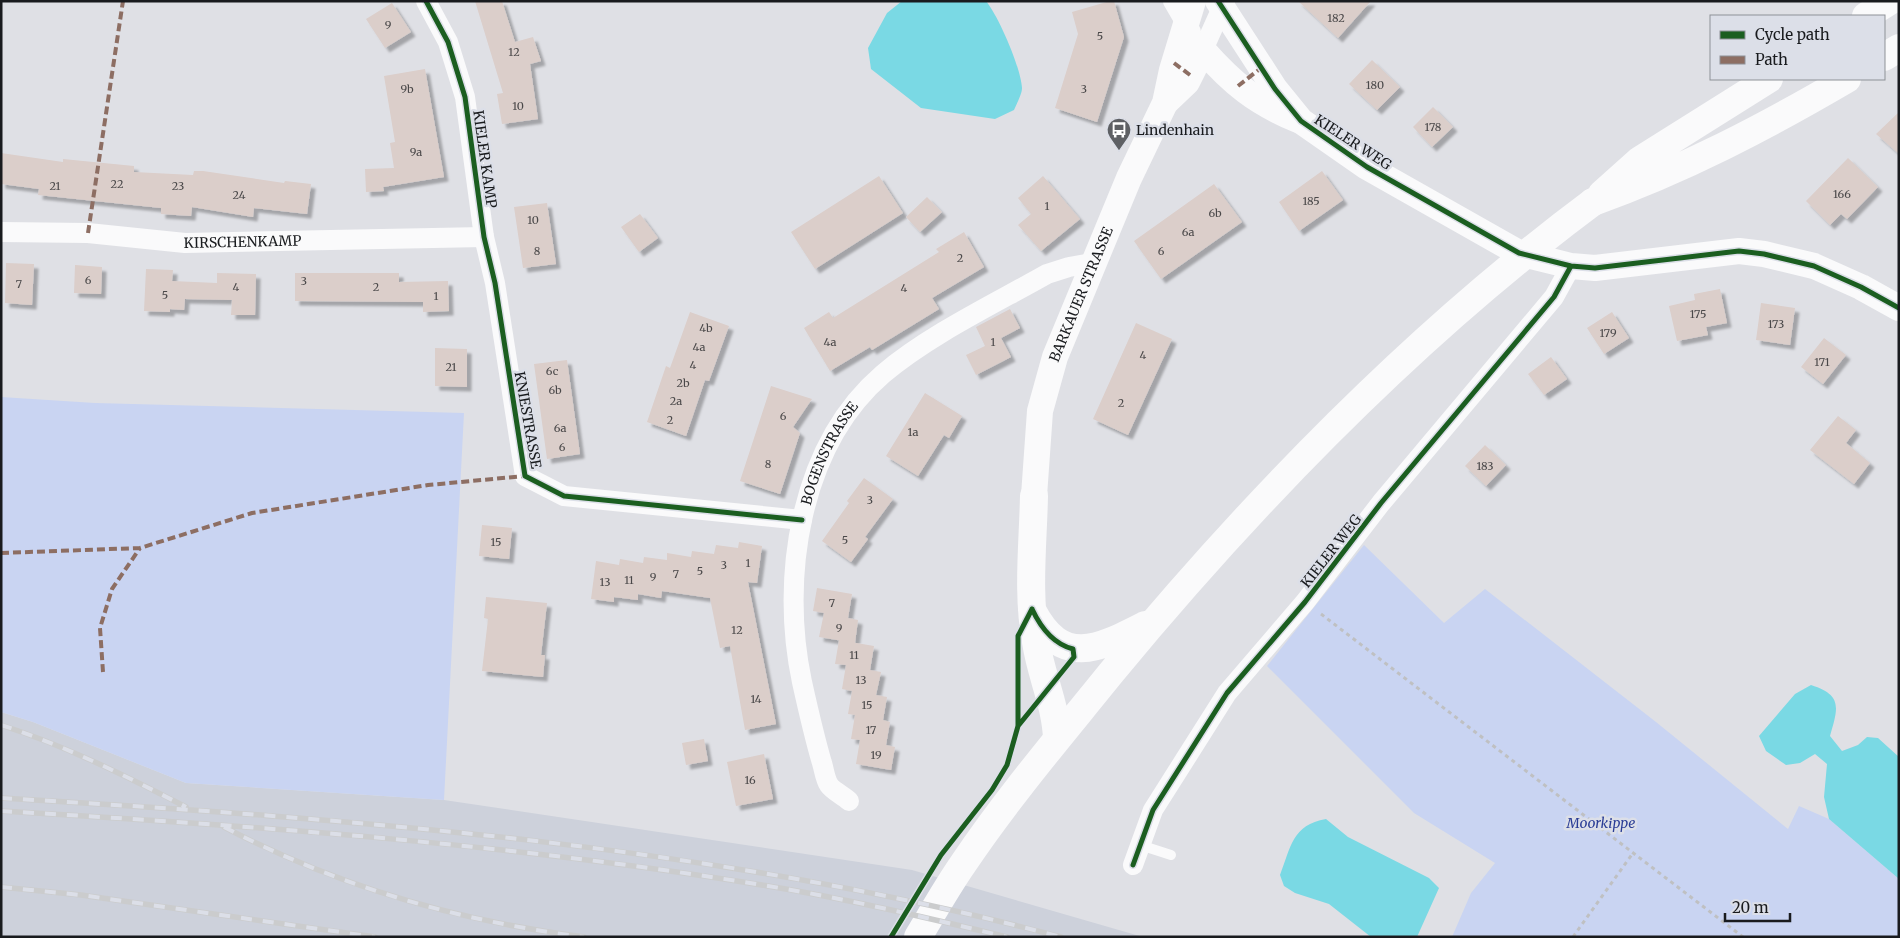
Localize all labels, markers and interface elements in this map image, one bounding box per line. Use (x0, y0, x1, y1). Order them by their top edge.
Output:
house number: 182 (1327, 11, 1345, 25)
legend (1710, 15, 1885, 80)
house number: 9 (385, 18, 392, 32)
text: Cycle path (1755, 25, 1830, 44)
house number: 5 (1097, 29, 1103, 43)
house number: 12 (508, 45, 520, 59)
text: Path (1755, 50, 1788, 69)
house number: 180 (1366, 78, 1384, 92)
house number: 9b (400, 82, 414, 96)
house number: 3 (1081, 82, 1087, 96)
house number: 10 (512, 99, 524, 113)
street label: KIELER KAMP (469, 109, 501, 209)
street label: KIELER WEG (1311, 110, 1395, 174)
bus stop icon: Lindenhain (1106, 117, 1132, 151)
house number: 178 (1425, 120, 1442, 134)
place label: Lindenhain (1136, 121, 1214, 139)
house number: 9a (410, 145, 422, 159)
house number: 22 (111, 177, 123, 191)
house number: 21 (49, 179, 61, 193)
house number: 23 (172, 179, 184, 193)
house number: 166 (1833, 187, 1851, 201)
house number: 24 (233, 188, 246, 202)
house number: 185 (1302, 194, 1320, 208)
house number: 1 (1045, 199, 1050, 213)
house number: 6b (1208, 206, 1222, 220)
house number: 10 (527, 213, 539, 227)
street label: BARKAUER STRASSE (1045, 224, 1117, 365)
house number: 6a (1182, 225, 1194, 239)
street label: KIRSCHENKAMP (184, 232, 301, 252)
house number: 8 (534, 244, 541, 258)
house number: 6 (1158, 244, 1165, 258)
house number: 2 (957, 251, 963, 265)
house number: 6 (85, 273, 92, 287)
house number: 3 (301, 274, 307, 288)
house number: 7 (16, 277, 22, 291)
house number: 4 (233, 280, 240, 294)
house number: 2 (373, 280, 379, 294)
house number: 4 (901, 281, 908, 295)
house number: 5 (162, 288, 168, 302)
house number: 1 (434, 289, 439, 303)
house number: 175 (1690, 307, 1706, 321)
house number: 173 (1768, 317, 1784, 331)
house number: 4b (699, 321, 713, 335)
house number: 179 (1599, 326, 1617, 340)
house number: 4a (824, 335, 837, 349)
house number: 1 (991, 335, 996, 349)
house number: 4a (693, 340, 706, 354)
house number: 4 (1140, 348, 1147, 362)
house number: 171 (1814, 355, 1830, 369)
house number: 4 (690, 358, 697, 372)
house number: 21 (445, 360, 457, 374)
house number: 6c (546, 364, 559, 378)
street label: KNIESTRASSE (511, 370, 545, 470)
house number: 2b (676, 376, 690, 390)
house number: 6b (548, 383, 562, 397)
house number: 2a (670, 394, 682, 408)
house number: 2 (1118, 396, 1124, 410)
street label: BOGENSTRASSE (797, 398, 862, 507)
house number: 6 (780, 409, 787, 423)
house number: 2 (667, 413, 673, 427)
house number: 6a (554, 421, 566, 435)
house number: 1a (908, 425, 919, 439)
house number: 6 (559, 440, 566, 454)
house number: 8 (765, 457, 772, 471)
house number: 183 (1476, 459, 1494, 473)
house number: 3 (867, 493, 873, 507)
street label: KIELER WEG (1297, 511, 1365, 591)
house number: 5 (842, 533, 848, 547)
house number: 15 (490, 535, 502, 549)
house number: 1 (746, 556, 751, 570)
house number: 3 (721, 558, 727, 572)
house number: 5 (697, 564, 703, 578)
house number: 7 (673, 567, 679, 581)
house number: 9 (650, 570, 657, 584)
house number: 11 (624, 573, 634, 587)
house number: 13 (600, 575, 610, 589)
house number: 7 (829, 596, 835, 610)
house number: 9 (836, 621, 843, 635)
house number: 12 (731, 623, 743, 637)
house number: 11 (849, 648, 859, 662)
house number: 13 (856, 673, 866, 687)
house number: 14 (750, 692, 762, 706)
house number: 15 (861, 698, 873, 712)
house number: 17 (866, 723, 876, 737)
house number: 19 (870, 748, 882, 762)
house number: 16 (744, 773, 756, 787)
park label: Moorkippe (1566, 814, 1635, 832)
scale bar (1725, 890, 1790, 922)
text: 20 m (1732, 898, 1769, 917)

